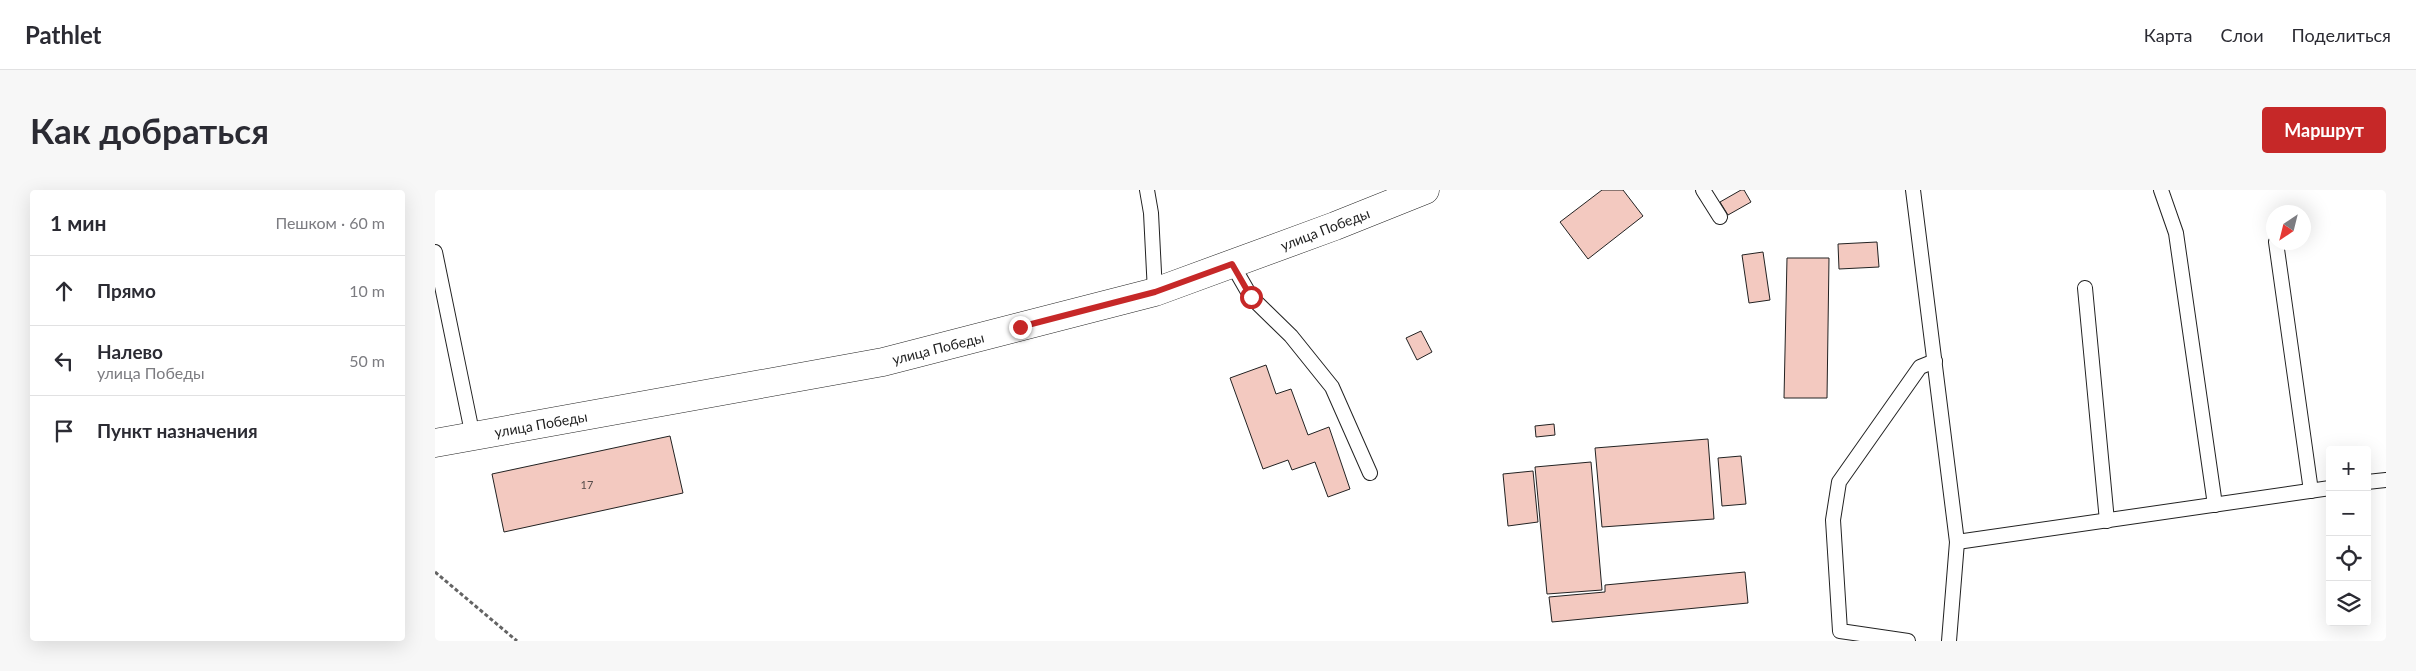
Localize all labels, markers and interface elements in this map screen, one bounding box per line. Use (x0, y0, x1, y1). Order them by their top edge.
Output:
text: Pathlet (25, 20, 102, 49)
text: Карта (2144, 24, 2192, 46)
text: Слои (2220, 24, 2264, 46)
text: Поделиться (2292, 24, 2391, 46)
button: Маршрут (2262, 107, 2386, 153)
text: Как добраться (30, 109, 269, 151)
street label: улица Победы (1278, 204, 1372, 254)
north arrow (2266, 205, 2311, 250)
text: 1 мин (50, 210, 107, 235)
text: Пешком · 60 m (275, 213, 385, 232)
icon: ahead (50, 277, 78, 305)
text: Прямо (97, 279, 156, 302)
text: 10 m (349, 281, 385, 300)
route start (1240, 286, 1263, 309)
route end (1009, 316, 1032, 339)
street label: улица Победы (890, 328, 986, 368)
text: Налево (97, 340, 163, 363)
icon: left (50, 347, 78, 375)
text: 50 m (349, 351, 385, 370)
text: улица Победы (97, 363, 205, 382)
street label: улица Победы (493, 407, 589, 441)
icon: arrive (50, 417, 78, 445)
text: Пункт назначения (97, 419, 258, 442)
map controls (2326, 446, 2371, 626)
button: + (2326, 446, 2371, 491)
house number: 17 (581, 478, 593, 491)
button: − (2326, 491, 2371, 536)
button: locate (2326, 536, 2371, 581)
button: layers (2326, 581, 2371, 626)

